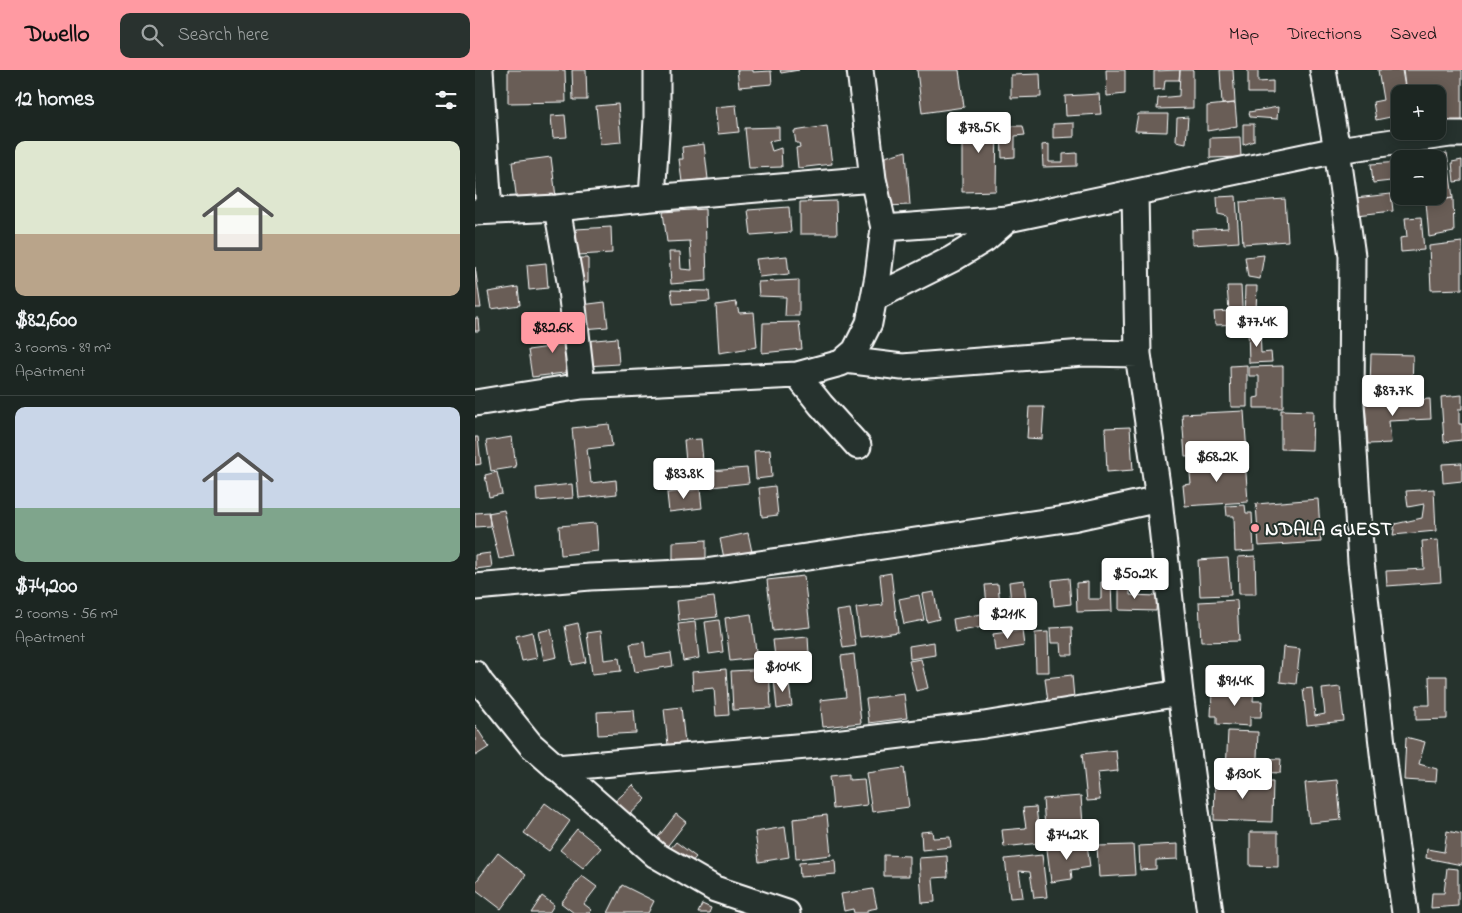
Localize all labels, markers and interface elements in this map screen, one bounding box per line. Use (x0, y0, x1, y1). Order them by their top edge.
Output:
search box (120, 13, 470, 58)
text: Dwello (25, 18, 90, 53)
icon: search (138, 21, 166, 49)
text: Search here (178, 22, 269, 49)
text: Map (1229, 22, 1259, 48)
text: Directions (1287, 22, 1362, 48)
text: Saved (1390, 22, 1437, 48)
text: 12 homes (15, 85, 95, 115)
map controls (1391, 85, 1446, 205)
button: + (1391, 85, 1446, 140)
icon: filters (432, 86, 460, 114)
pin: $78.5K (938, 112, 1020, 154)
text: $78.5K (958, 116, 1000, 140)
button: − (1391, 150, 1446, 205)
icon: home (193, 174, 283, 264)
text: $82,600 (15, 306, 77, 336)
pin: $77.4K (1216, 306, 1298, 348)
text: $77.4K (1237, 310, 1277, 334)
pin: $82.6K (512, 312, 594, 354)
text: $82.6K (532, 316, 574, 340)
text: 3 rooms · 89 m² (15, 336, 111, 360)
text: Apartment (15, 360, 85, 384)
pin: $87.7K (1352, 374, 1434, 417)
text: $87.7K (1373, 379, 1413, 403)
icon: home (193, 439, 283, 529)
pin: $68.2K (1176, 440, 1258, 483)
text: $68.2K (1196, 445, 1238, 469)
pin: $83.8K (643, 458, 725, 500)
text: $83.8K (664, 462, 704, 486)
place label: NDALA GUEST (1265, 516, 1392, 545)
marker: NDALA GUEST (1249, 522, 1261, 534)
pin: $50.2K (1094, 558, 1176, 600)
text: $50.2K (1113, 562, 1157, 586)
text: $74,200 (15, 572, 77, 602)
pin: $211K (973, 598, 1043, 640)
text: 2 rooms · 56 m² (15, 602, 118, 626)
text: $211K (990, 602, 1026, 626)
text: Apartment (15, 626, 85, 650)
pin: $104K (748, 650, 818, 693)
text: $104K (765, 655, 801, 679)
pin: $91.4K (1194, 664, 1276, 707)
text: $91.4K (1216, 669, 1254, 693)
pin: $130K (1208, 758, 1278, 800)
text: $130K (1225, 762, 1261, 786)
pin: $74.2K (1026, 818, 1108, 861)
text: $74.2K (1046, 823, 1088, 847)

